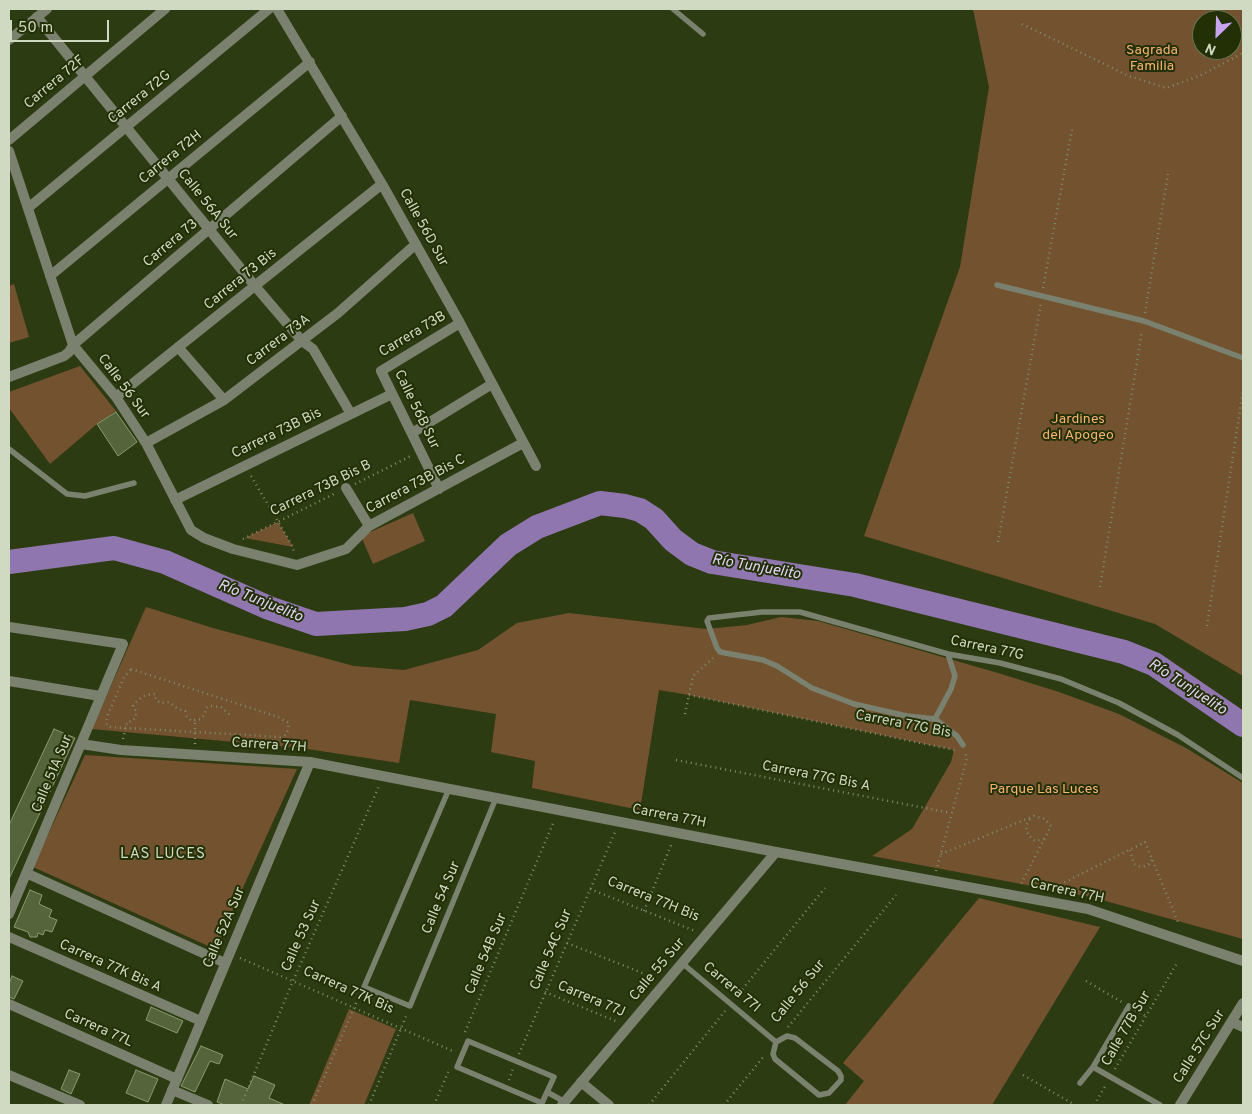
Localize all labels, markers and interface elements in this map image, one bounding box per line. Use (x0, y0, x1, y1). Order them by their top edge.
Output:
scale bar (12, 10, 111, 42)
north arrow (1192, 10, 1242, 60)
text: 50 m (18, 19, 53, 38)
text: N (1203, 38, 1219, 58)
park label: Sagrada Familia (1126, 43, 1178, 75)
street label: Carrera 72F (21, 53, 89, 113)
street label: Carrera 72G (105, 68, 175, 128)
street label: Carrera 72H (136, 128, 206, 188)
street label: Calle 56A Sur (173, 166, 241, 244)
street label: Calle 56D Sur (395, 186, 451, 270)
street label: Carrera 73 (140, 216, 202, 272)
street label: Carrera 73 Bis (201, 246, 281, 314)
street label: Carrera 73B (376, 308, 450, 362)
street label: Carrera 73A (244, 312, 314, 370)
street label: Calle 56 Sur (93, 351, 153, 423)
street label: Calle 56B Sur (390, 368, 442, 452)
street label: Carrera 73B Bis (229, 405, 325, 463)
park label: Jardines del Apogeo (1042, 412, 1114, 444)
street label: Carrera 73B Bis C (363, 452, 469, 518)
street label: Carrera 73B Bis B (268, 457, 374, 521)
water label: Río Tunjuelito (710, 551, 802, 585)
water label: Río Tunjuelito (215, 577, 305, 627)
street label: Carrera 77G (949, 633, 1025, 665)
water label: Río Tunjuelito (1145, 656, 1229, 720)
street label: Carrera 77G Bis (854, 707, 952, 743)
street label: Calle 51A Sur (29, 733, 77, 815)
street label: Carrera 77H (231, 735, 307, 757)
street label: Carrera 77G Bis A (760, 758, 872, 796)
park label: Parque Las Luces (989, 782, 1099, 798)
street label: Carrera 77H (630, 802, 708, 832)
district label: LAS LUCES (119, 846, 207, 864)
street label: Calle 54 Sur (419, 859, 465, 937)
street label: Carrera 77H Bis (604, 874, 702, 926)
street label: Carrera 77H (1028, 876, 1106, 908)
street label: Calle 52A Sur (200, 885, 250, 971)
street label: Calle 53 Sur (279, 898, 325, 974)
street label: Calle 54C Sur (527, 907, 577, 993)
street label: Calle 54B Sur (462, 911, 512, 997)
street label: Calle 55 Sur (627, 935, 689, 1005)
street label: Carrera 77K Bis A (56, 937, 164, 997)
street label: Calle 56 Sur (768, 957, 830, 1027)
street label: Carrera 77I (699, 959, 763, 1017)
street label: Carrera 77K Bis (300, 964, 396, 1018)
street label: Carrera 77J (555, 978, 627, 1022)
street label: Calle 77B Sur (1099, 988, 1155, 1070)
street label: Carrera 77L (61, 1006, 135, 1052)
street label: Calle 57C Sur (1171, 1007, 1229, 1087)

